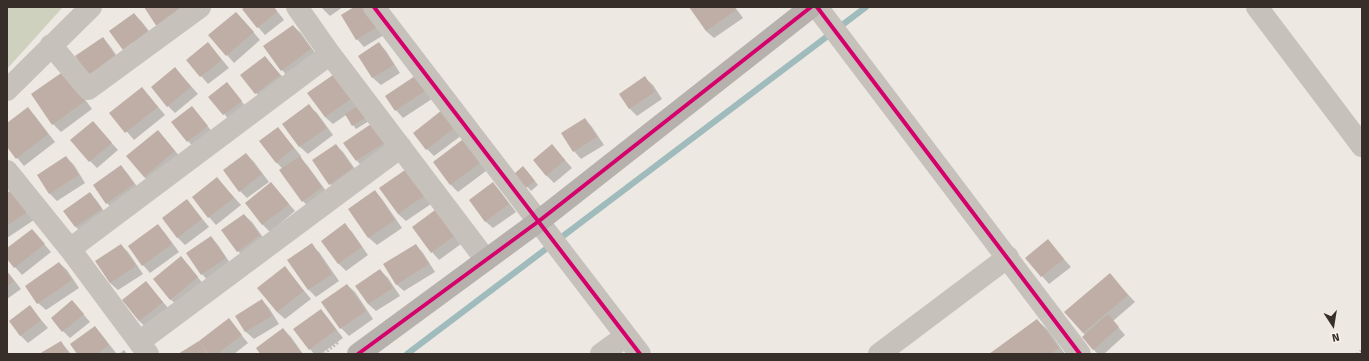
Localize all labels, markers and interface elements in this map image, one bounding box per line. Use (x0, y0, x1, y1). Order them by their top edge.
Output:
north arrow (1313, 305, 1353, 345)
text: N (1331, 330, 1341, 344)

